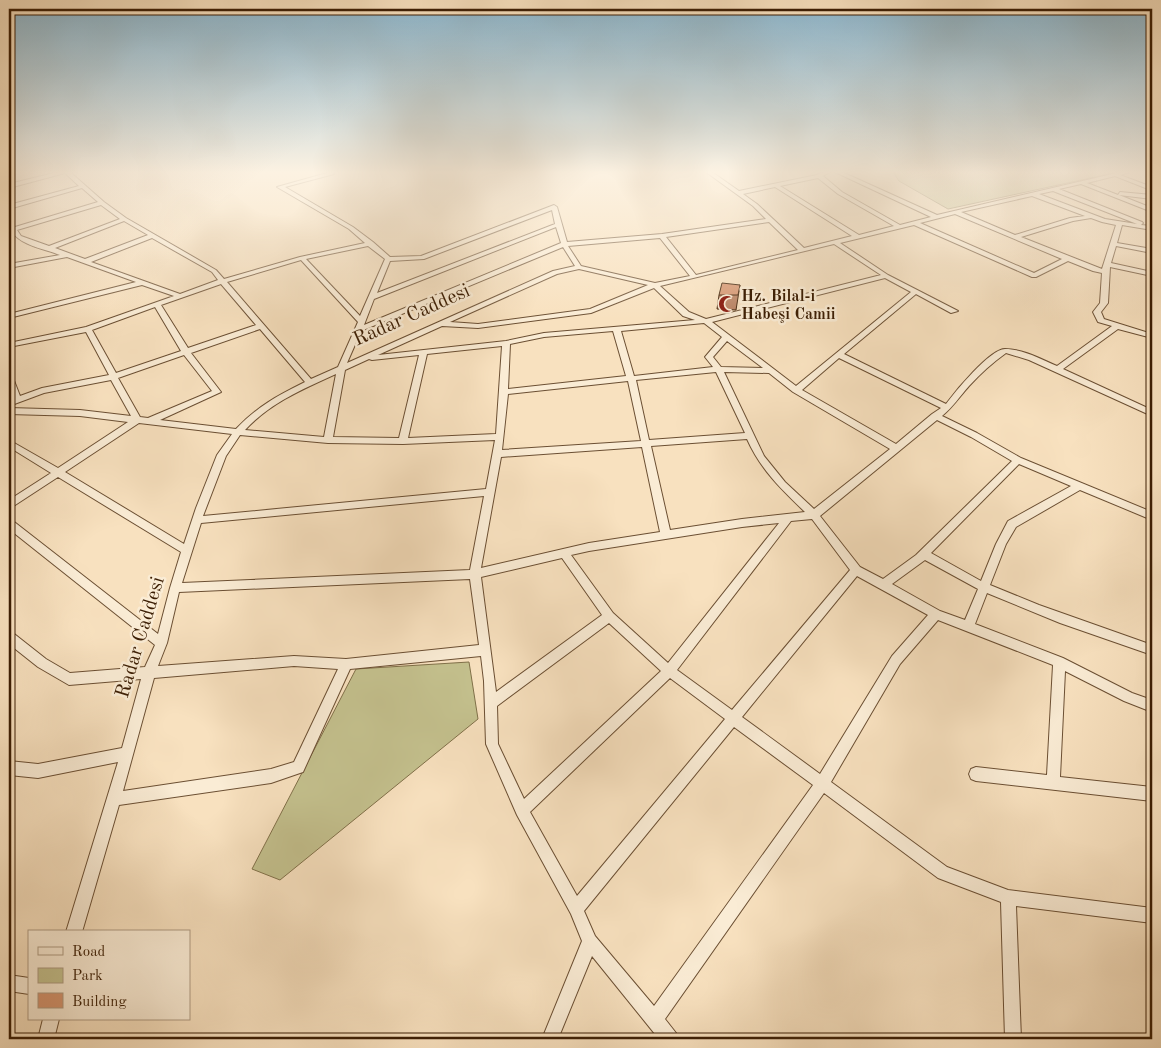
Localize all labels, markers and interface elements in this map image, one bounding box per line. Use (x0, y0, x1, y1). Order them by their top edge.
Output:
street label: Radar Caddesi (350, 281, 473, 351)
place label: Hz. Bilal-i Habeşi Camii (741, 289, 836, 323)
mosque icon: Hz. Bilal-i Habeşi Camii (717, 294, 737, 314)
street label: Radar Caddesi (113, 575, 169, 701)
legend (28, 930, 190, 1020)
text: Road (72, 945, 106, 960)
text: Park (72, 969, 103, 984)
text: Building (72, 995, 127, 1010)

